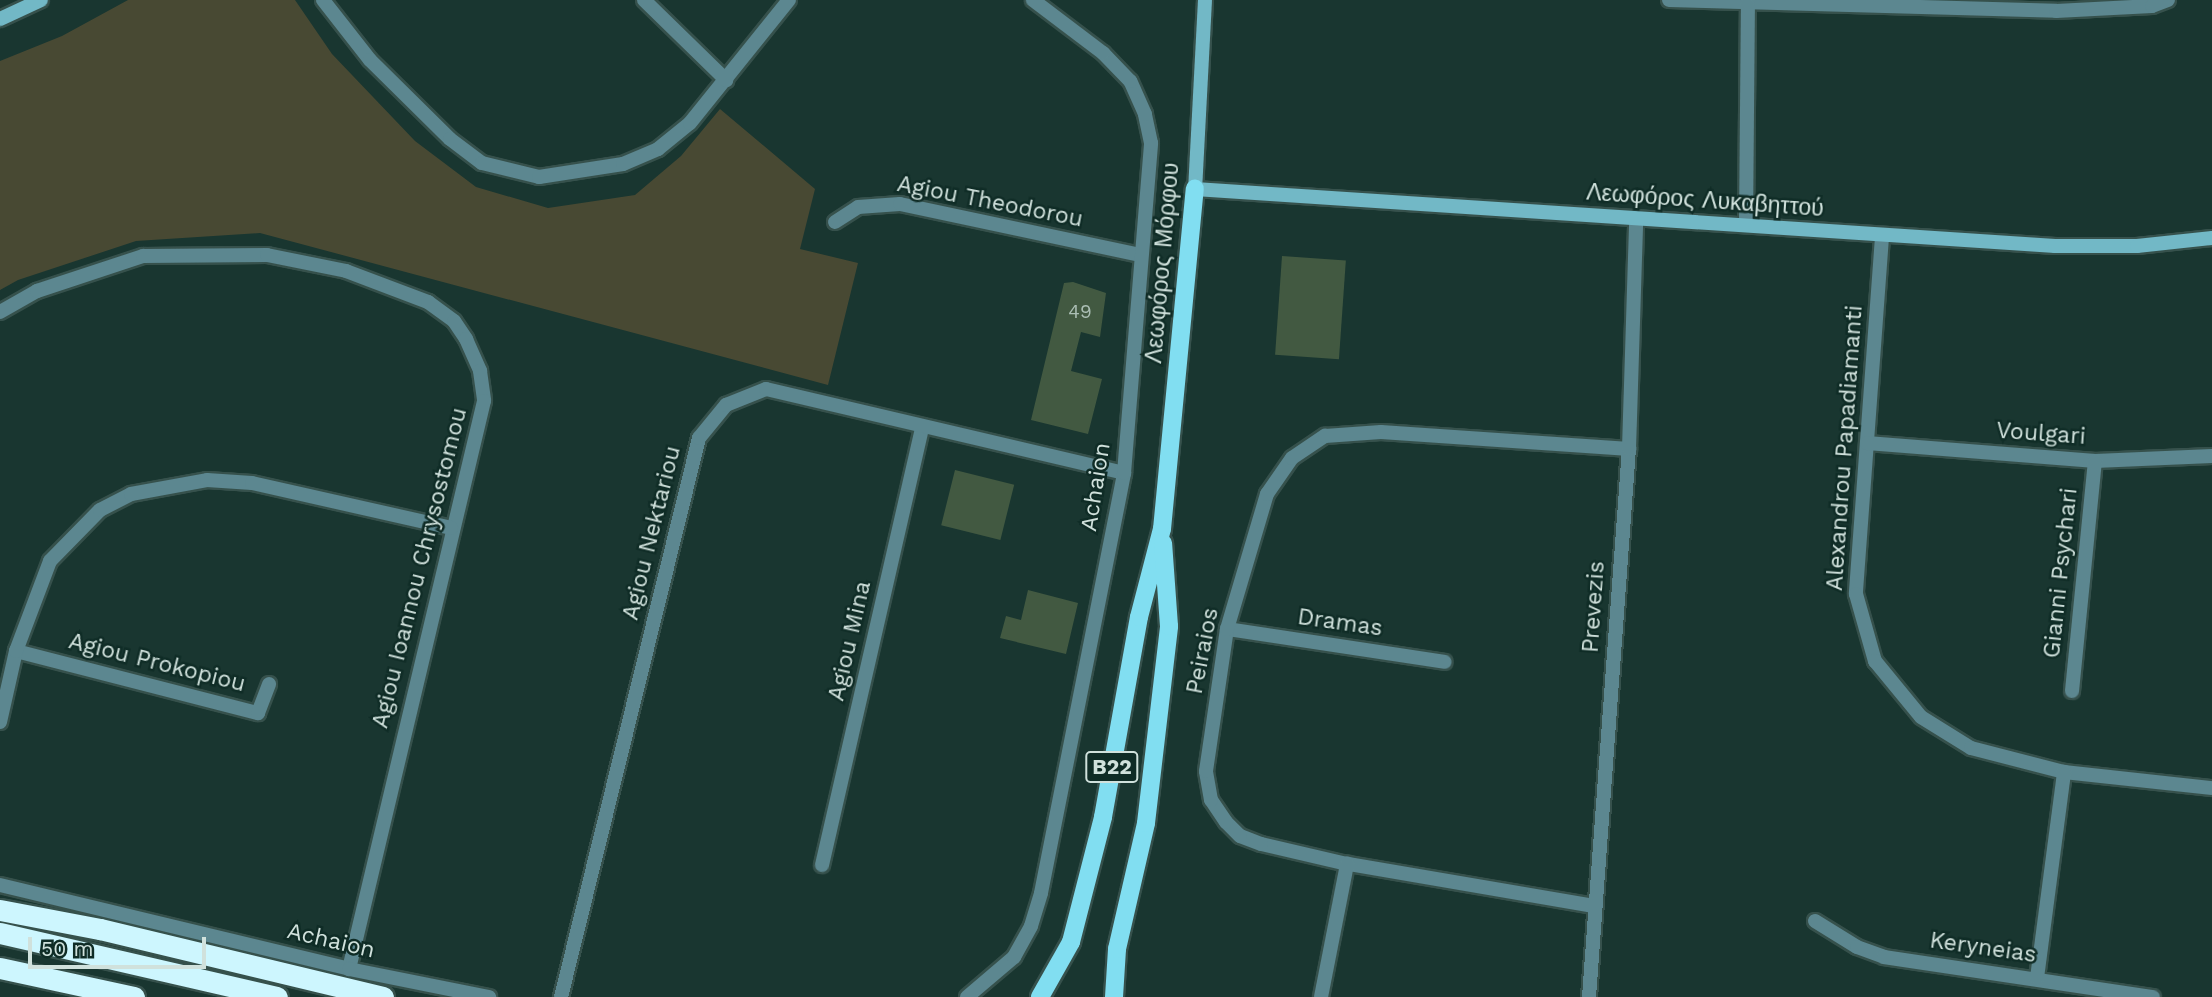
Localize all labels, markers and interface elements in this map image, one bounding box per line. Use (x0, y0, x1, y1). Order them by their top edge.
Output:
street label: Λεωφόρος Μόρφου (1140, 161, 1186, 365)
street label: Agiou Theodorou (894, 170, 1086, 234)
street label: Λεωφόρος Λυκαβηττού (1585, 179, 1825, 223)
house number: 49 (1068, 301, 1092, 323)
street label: Alexandrou Papadiamanti (1821, 304, 1869, 592)
street label: Agiou Ioannou Chrysostomou (367, 405, 473, 731)
street label: Voulgari (1995, 417, 2087, 451)
street label: Achaion (1075, 441, 1117, 533)
street label: Agiou Nektariou (617, 443, 687, 623)
street label: Gianni Psychari (2038, 486, 2084, 660)
street label: Prevezis (1577, 560, 1611, 654)
street label: Agiou Mina (823, 578, 877, 704)
street label: Dramas (1296, 603, 1384, 643)
street label: Peiraios (1181, 606, 1225, 696)
street label: Agiou Prokopiou (66, 628, 248, 698)
road number: B22 (1084, 750, 1140, 784)
street label: Achaion (284, 918, 378, 964)
scale bar (32, 923, 210, 967)
street label: Keryneias (1928, 927, 2038, 969)
text: 50 m (41, 936, 93, 961)

